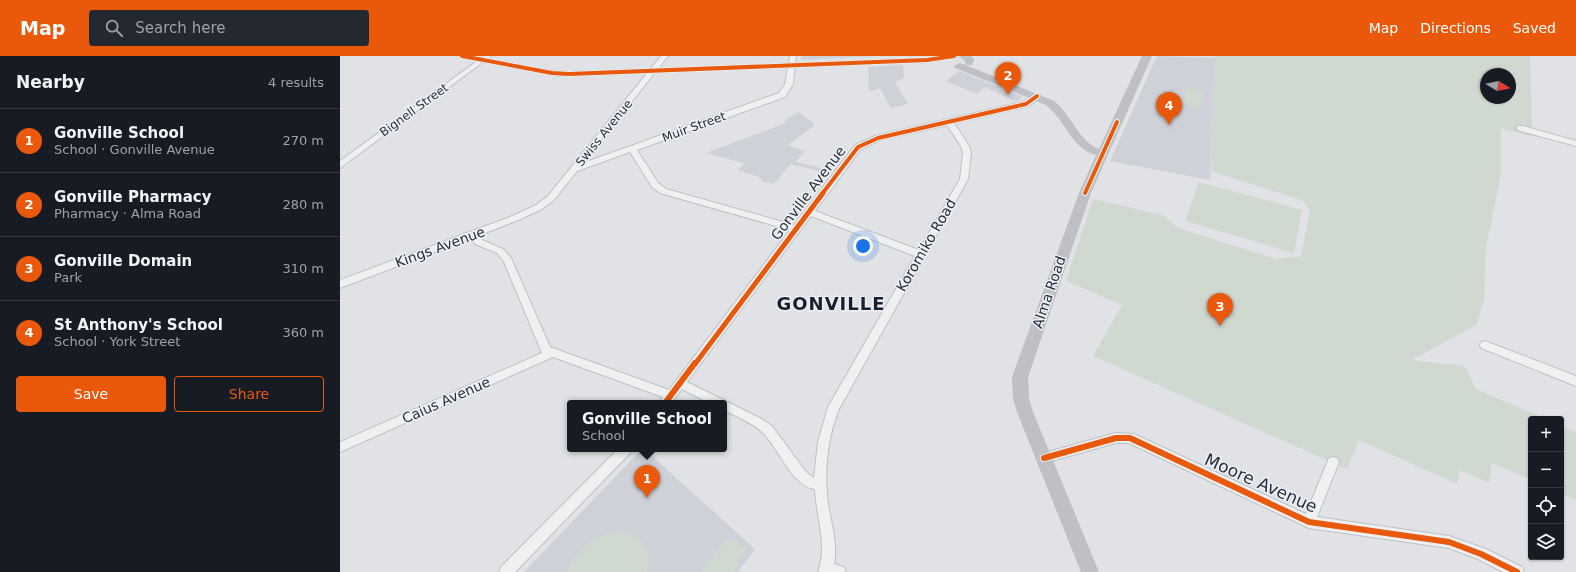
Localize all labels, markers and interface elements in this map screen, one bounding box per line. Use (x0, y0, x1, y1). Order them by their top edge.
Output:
search box (89, 10, 369, 46)
text: Map (20, 17, 65, 39)
icon: search (103, 17, 125, 39)
text: Search here (135, 19, 225, 37)
text: Map (1369, 20, 1398, 36)
text: Directions (1420, 20, 1491, 36)
text: Saved (1513, 20, 1556, 36)
pin: 2 (995, 62, 1021, 95)
north arrow (1480, 68, 1516, 104)
text: Nearby (16, 72, 85, 92)
text: 4 results (268, 75, 324, 90)
street label: Bignell Street (377, 80, 451, 140)
pin: 4 (1156, 92, 1182, 125)
street label: Swiss Avenue (573, 97, 635, 169)
street label: Muir Street (660, 109, 728, 145)
text: Gonville School (54, 124, 184, 142)
text: 1 (24, 133, 34, 148)
text: 270 m (282, 133, 324, 148)
text: School · Gonville Avenue (54, 142, 215, 157)
street label: Gonville Avenue (768, 143, 848, 243)
text: Gonville Pharmacy (54, 188, 212, 206)
street label: Koromiko Road (893, 196, 959, 294)
text: 2 (24, 197, 34, 212)
text: 280 m (282, 197, 324, 212)
text: Pharmacy · Alma Road (54, 206, 201, 221)
street label: Kings Avenue (393, 223, 487, 271)
your location (853, 236, 873, 256)
text: Gonville Domain (54, 252, 192, 270)
street label: Alma Road (1029, 254, 1069, 330)
text: 3 (24, 261, 34, 276)
text: 310 m (282, 261, 324, 276)
text: Park (54, 270, 82, 285)
district label: GONVILLE (776, 293, 886, 314)
pin: 3 (1207, 293, 1233, 326)
text: St Anthony's School (54, 316, 223, 334)
text: 4 (24, 325, 34, 340)
text: 360 m (282, 325, 324, 340)
text: School · York Street (54, 334, 180, 349)
street label: Caius Avenue (399, 373, 493, 427)
button: Save (16, 376, 166, 412)
button: Share (174, 376, 324, 412)
popup (567, 400, 727, 452)
text: Gonville School (582, 410, 712, 428)
map controls (1528, 416, 1564, 560)
button: + (1528, 416, 1564, 452)
text: School (582, 428, 625, 443)
street label: Moore Avenue (1202, 449, 1320, 517)
button: − (1528, 452, 1564, 488)
pin: 1 (634, 465, 660, 498)
button: locate (1528, 488, 1564, 524)
button: layers (1528, 524, 1564, 560)

